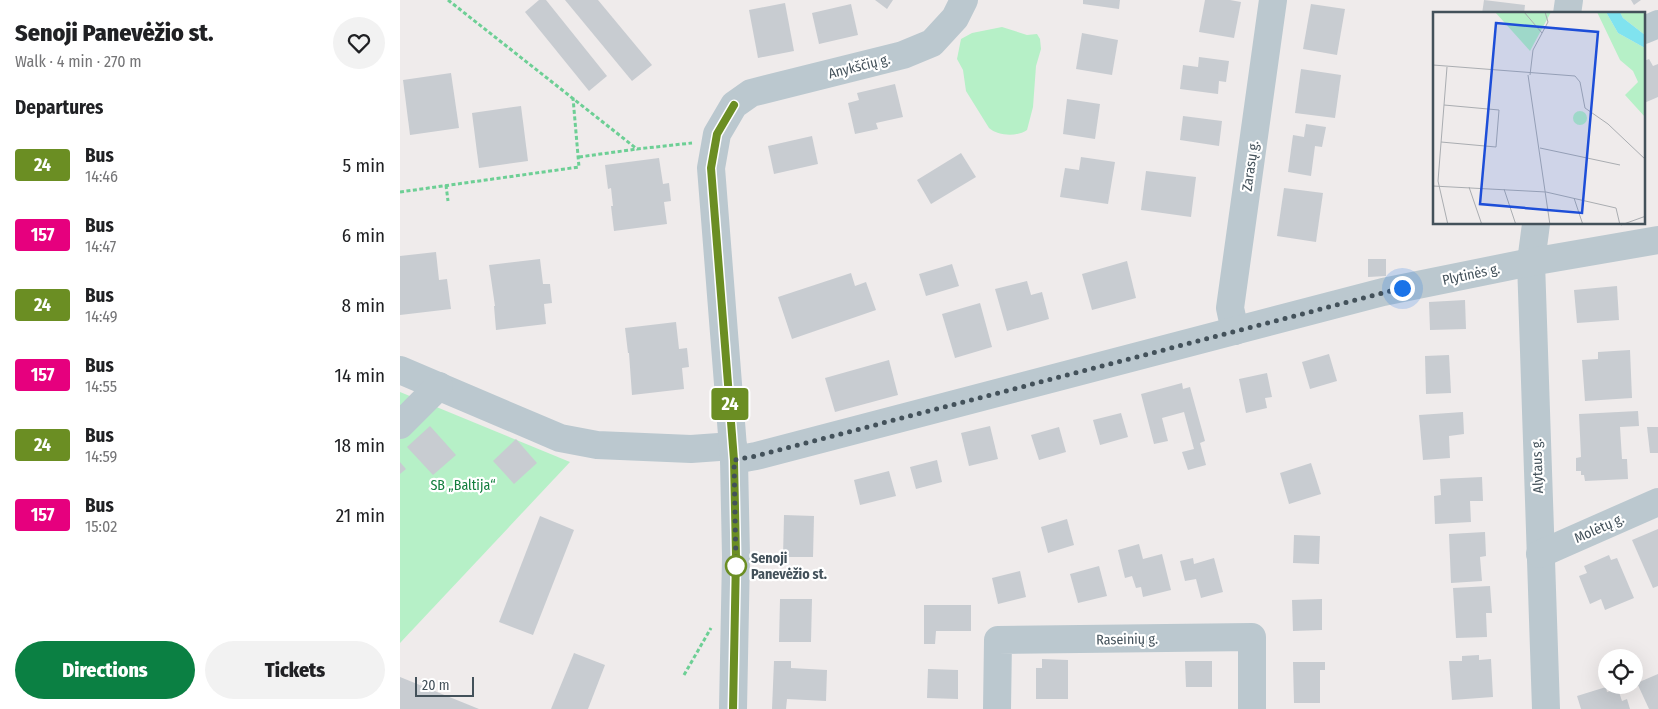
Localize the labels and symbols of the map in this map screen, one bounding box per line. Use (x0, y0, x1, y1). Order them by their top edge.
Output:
inset map (1433, 12, 1646, 225)
street label: Anykščių g. (827, 51, 892, 82)
street label: Zarasų g. (1239, 140, 1262, 192)
street label: Plytinės g. (1441, 260, 1501, 289)
your location (1390, 276, 1415, 301)
line badge: 24 (708, 388, 752, 420)
street label: Alytaus g. (1528, 438, 1547, 494)
park label: SB „Baltija“ (430, 477, 496, 494)
street label: Molėtų g. (1572, 510, 1627, 547)
place label: Senoji Panevėžio st. (751, 550, 827, 583)
marker: Senoji Panevėžio st. (725, 555, 747, 577)
street label: Raseinių g. (1096, 630, 1158, 649)
scale bar (415, 674, 474, 697)

